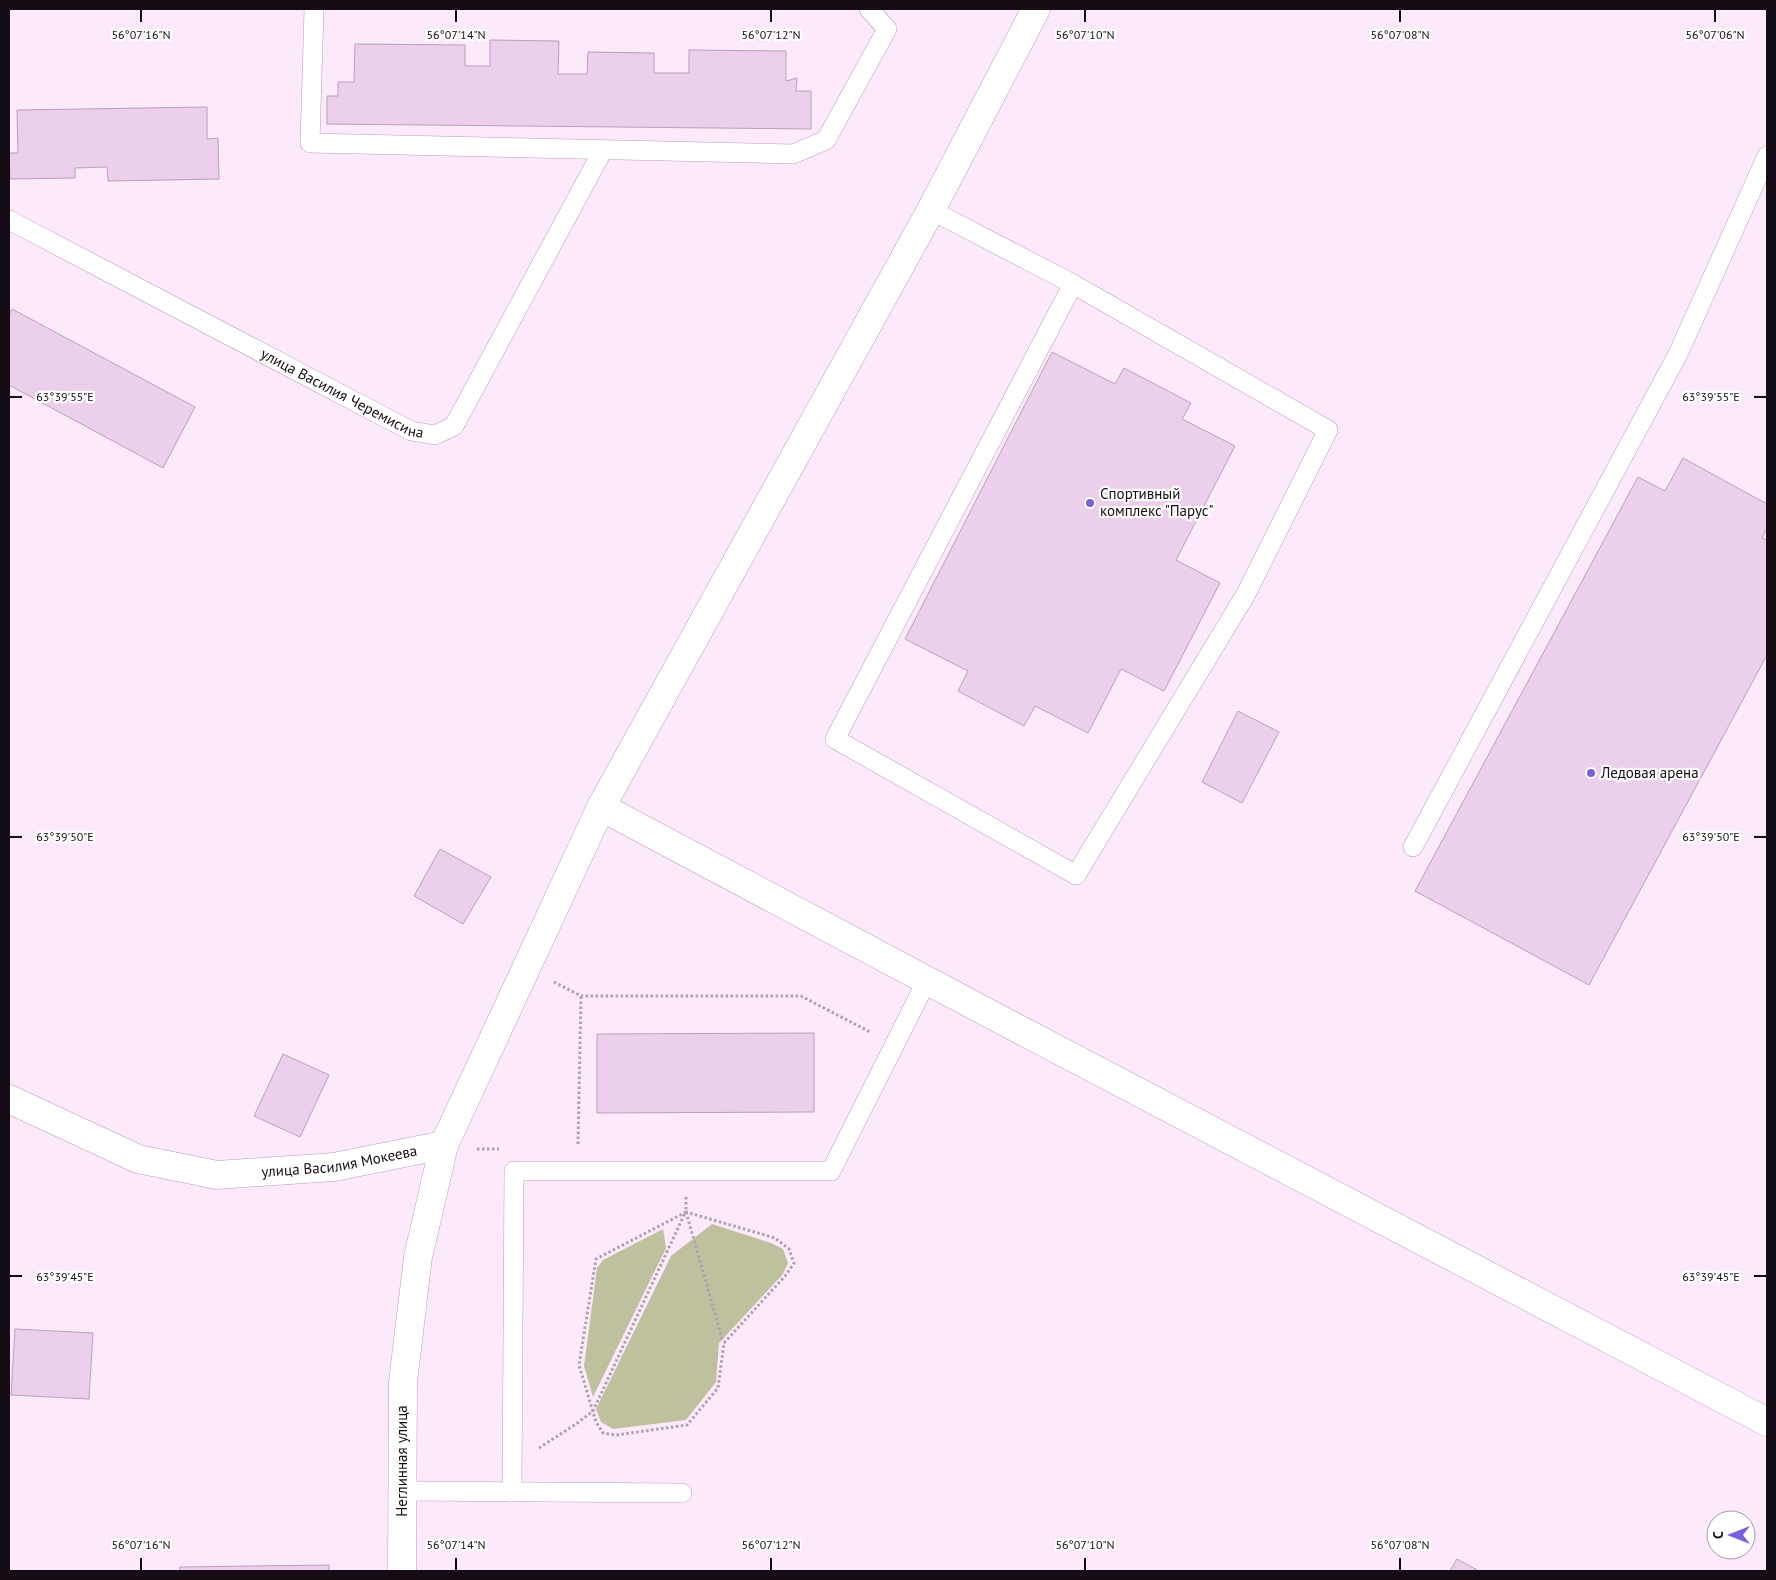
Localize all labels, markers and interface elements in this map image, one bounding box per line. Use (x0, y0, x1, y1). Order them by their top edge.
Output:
text: 56°07'16"N (111, 27, 171, 42)
text: 56°07'14"N (426, 27, 486, 42)
text: 56°07'12"N (741, 27, 801, 42)
text: 56°07'10"N (1055, 27, 1115, 42)
text: 56°07'08"N (1370, 27, 1430, 42)
text: 56°07'06"N (1685, 27, 1745, 42)
street label: улица Василия Черемисина (258, 344, 425, 442)
text: 63°39'55"E (36, 389, 94, 404)
text: 63°39'55"E (1682, 389, 1740, 404)
place label: Спортивный комплекс "Парус" (1100, 484, 1214, 520)
marker: Спортивный комплекс "Парус" (1084, 497, 1096, 509)
place label: Ледовая арена (1600, 763, 1699, 782)
marker: Ледовая арена (1585, 767, 1597, 779)
text: 63°39'50"E (36, 829, 94, 844)
text: 63°39'50"E (1682, 829, 1740, 844)
street label: улица Василия Мокеева (261, 1141, 419, 1181)
text: 63°39'45"E (36, 1269, 94, 1284)
text: 63°39'45"E (1682, 1269, 1740, 1284)
street label: Неглинная улица (392, 1405, 411, 1517)
north arrow (1706, 1510, 1756, 1560)
text: С (1709, 1531, 1727, 1539)
text: 56°07'16"N (111, 1537, 171, 1552)
text: 56°07'14"N (426, 1537, 486, 1552)
text: 56°07'12"N (741, 1537, 801, 1552)
text: 56°07'10"N (1055, 1537, 1115, 1552)
text: 56°07'08"N (1370, 1537, 1430, 1552)

